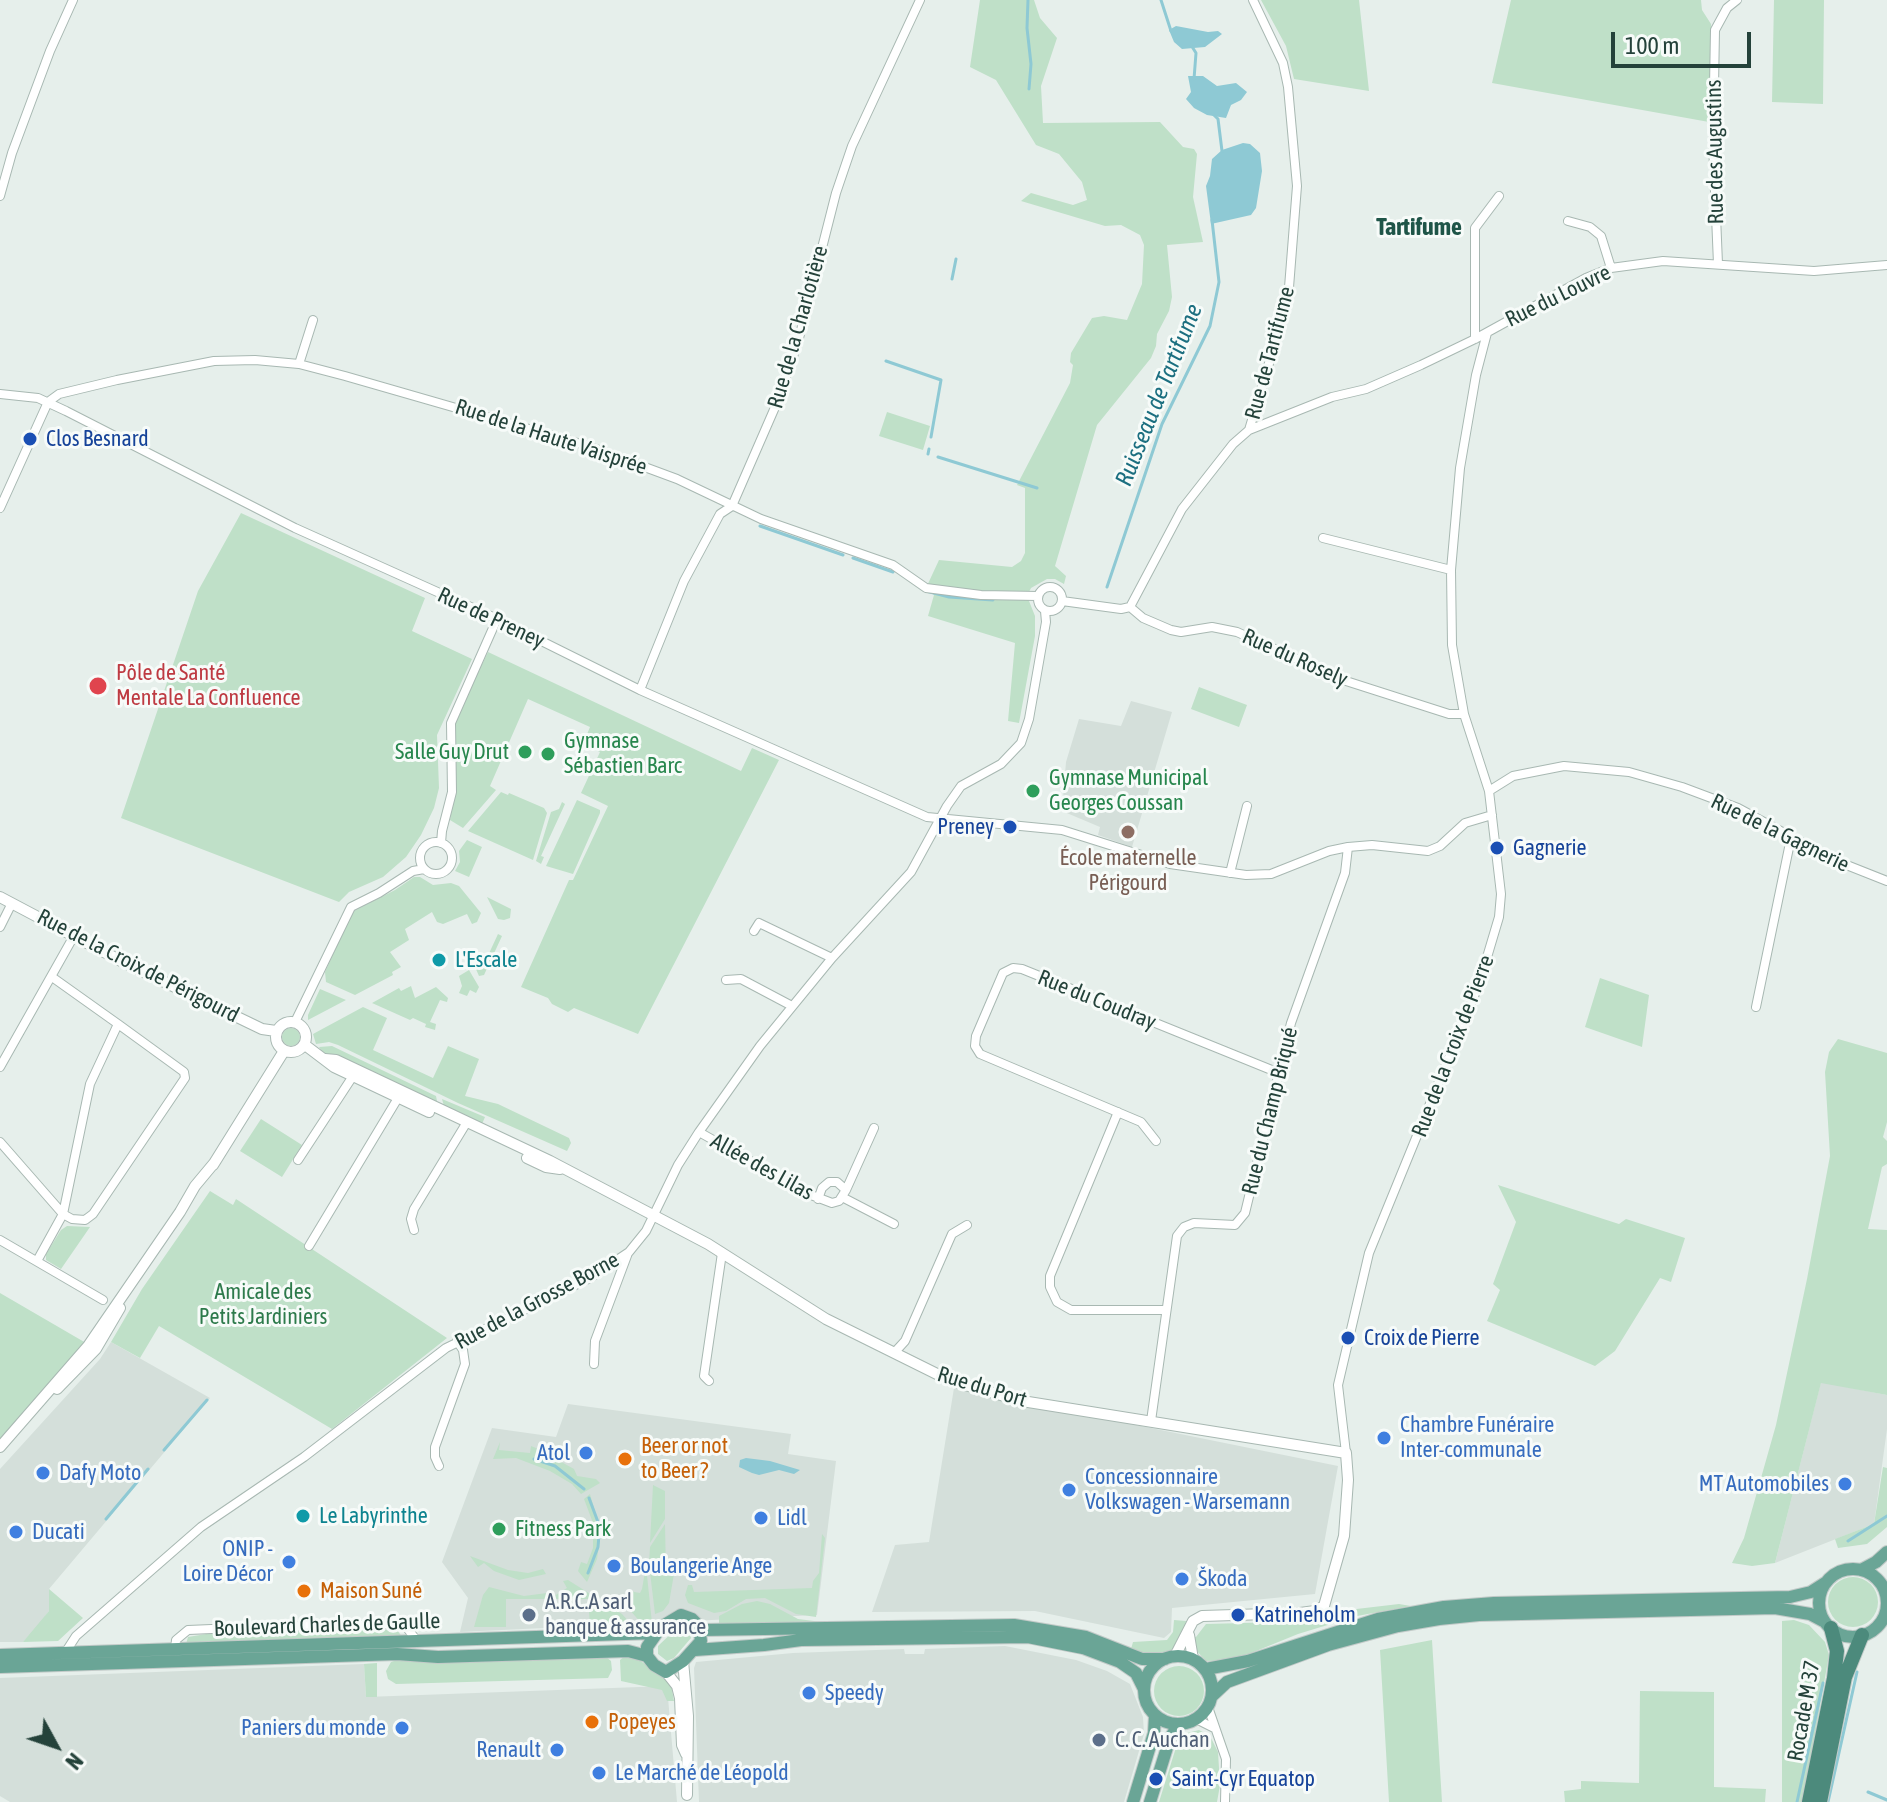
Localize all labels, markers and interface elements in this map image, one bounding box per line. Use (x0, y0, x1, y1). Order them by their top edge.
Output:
scale bar (1615, 16, 1755, 66)
text: 100 m (1625, 32, 1679, 59)
street label: Rue des Augustins (1701, 79, 1729, 225)
district label: Tartifume (1376, 213, 1462, 241)
street label: Rue de la Charlotière (762, 243, 834, 411)
street label: Rue du Louvre (1501, 259, 1615, 333)
street label: Rue de Tartifume (1240, 284, 1300, 422)
water label: Ruisseau de Tartifume (1109, 300, 1209, 490)
street label: Rue de la Haute Vaisprée (452, 394, 650, 480)
place label: Clos Besnard (46, 426, 149, 452)
marker: Clos Besnard (21, 430, 39, 448)
street label: Rue de Preney (433, 582, 549, 654)
street label: Rue du Rosely (1238, 623, 1352, 693)
place label: Pôle de Santé Mentale La Confluence (116, 660, 301, 712)
marker: Pôle de Santé Mentale La Confluence (87, 675, 109, 697)
place label: Gymnase Sébastien Barc (564, 728, 682, 780)
place label: Salle Guy Drut (395, 739, 509, 765)
marker: Salle Guy Drut (516, 743, 534, 761)
marker: Gymnase Sébastien Barc (539, 745, 557, 763)
place label: Gymnase Municipal Georges Coussan (1049, 765, 1208, 816)
marker: Gymnase Municipal Georges Coussan (1024, 782, 1042, 800)
street label: Rue de la Gagnerie (1706, 788, 1854, 878)
place label: Preney (937, 814, 994, 840)
marker: Preney (1001, 818, 1019, 836)
marker: École maternelle Périgourd (1119, 823, 1137, 841)
place label: Gagnerie (1513, 835, 1587, 861)
marker: Gagnerie (1488, 839, 1506, 857)
place label: École maternelle Périgourd (1059, 845, 1197, 896)
street label: Rue de la Croix de Périgourd (33, 904, 243, 1028)
place label: L'Escale (455, 947, 517, 973)
marker: L'Escale (430, 951, 448, 969)
street label: Rue de la Croix de Pierre (1406, 951, 1500, 1141)
street label: Rue du Coudray (1034, 964, 1160, 1036)
street label: Rue du Champ Briqué (1236, 1024, 1304, 1198)
street label: Allée des Lilas (706, 1128, 818, 1206)
street label: Rue de la Grosse Borne (450, 1247, 624, 1355)
park label: Amicale des Petits Jardiniers (199, 1279, 327, 1330)
place label: Croix de Pierre (1364, 1325, 1479, 1351)
marker: Croix de Pierre (1339, 1329, 1357, 1347)
street label: Rue du Port (934, 1361, 1030, 1413)
place label: Chambre Funéraire Inter-communale (1400, 1412, 1554, 1464)
marker: Chambre Funéraire Inter-communale (1375, 1429, 1393, 1447)
place label: Beer or not to Beer ? (641, 1433, 728, 1484)
place label: Atol (537, 1440, 570, 1466)
marker: Atol (577, 1444, 595, 1462)
marker: Beer or not to Beer ? (616, 1450, 634, 1468)
place label: Dafy Moto (59, 1460, 141, 1486)
marker: Dafy Moto (34, 1464, 52, 1482)
place label: Concessionnaire Volkswagen - Warsemann (1085, 1464, 1290, 1516)
place label: MT Automobiles (1699, 1471, 1829, 1497)
marker: MT Automobiles (1836, 1475, 1854, 1493)
marker: Concessionnaire Volkswagen - Warsemann (1060, 1481, 1078, 1499)
place label: Le Labyrinthe (319, 1503, 428, 1529)
place label: Lidl (777, 1505, 807, 1531)
marker: Le Labyrinthe (294, 1507, 312, 1525)
marker: Lidl (752, 1509, 770, 1527)
place label: Fitness Park (515, 1516, 611, 1542)
place label: Ducati (32, 1519, 85, 1545)
marker: Fitness Park (490, 1520, 508, 1538)
marker: Ducati (7, 1523, 25, 1541)
place label: ONIP - Loire Décor (182, 1536, 273, 1588)
marker: ONIP - Loire Décor (280, 1553, 298, 1571)
place label: Boulangerie Ange (630, 1553, 772, 1579)
marker: Boulangerie Ange (605, 1557, 623, 1575)
place label: Škoda (1198, 1566, 1247, 1592)
marker: Škoda (1173, 1570, 1191, 1588)
place label: Maison Suné (320, 1578, 422, 1604)
marker: Maison Suné (295, 1582, 313, 1600)
place label: A.R.C.A sarl banque & assurance (545, 1589, 706, 1640)
place label: Katrineholm (1254, 1602, 1356, 1628)
marker: A.R.C.A sarl banque & assurance (520, 1606, 538, 1624)
marker: Katrineholm (1229, 1606, 1247, 1624)
street label: Boulevard Charles de Gaulle (213, 1608, 441, 1642)
street label: Rocade M 37 (1782, 1659, 1826, 1763)
place label: Speedy (825, 1680, 884, 1706)
marker: Speedy (800, 1684, 818, 1702)
north arrow (16, 1706, 96, 1786)
place label: Popeyes (608, 1709, 676, 1735)
marker: Popeyes (583, 1713, 601, 1731)
place label: Paniers du monde (241, 1715, 386, 1741)
marker: Paniers du monde (393, 1719, 411, 1737)
place label: C. C. Auchan (1115, 1727, 1210, 1753)
marker: C. C. Auchan (1090, 1731, 1108, 1749)
place label: Renault (476, 1737, 541, 1763)
marker: Renault (548, 1741, 566, 1759)
text: N (60, 1748, 89, 1775)
place label: Le Marché de Léopold (615, 1760, 789, 1786)
marker: Le Marché de Léopold (590, 1764, 608, 1782)
place label: Saint-Cyr Equatop (1172, 1766, 1315, 1792)
marker: Saint-Cyr Equatop (1147, 1770, 1165, 1788)

